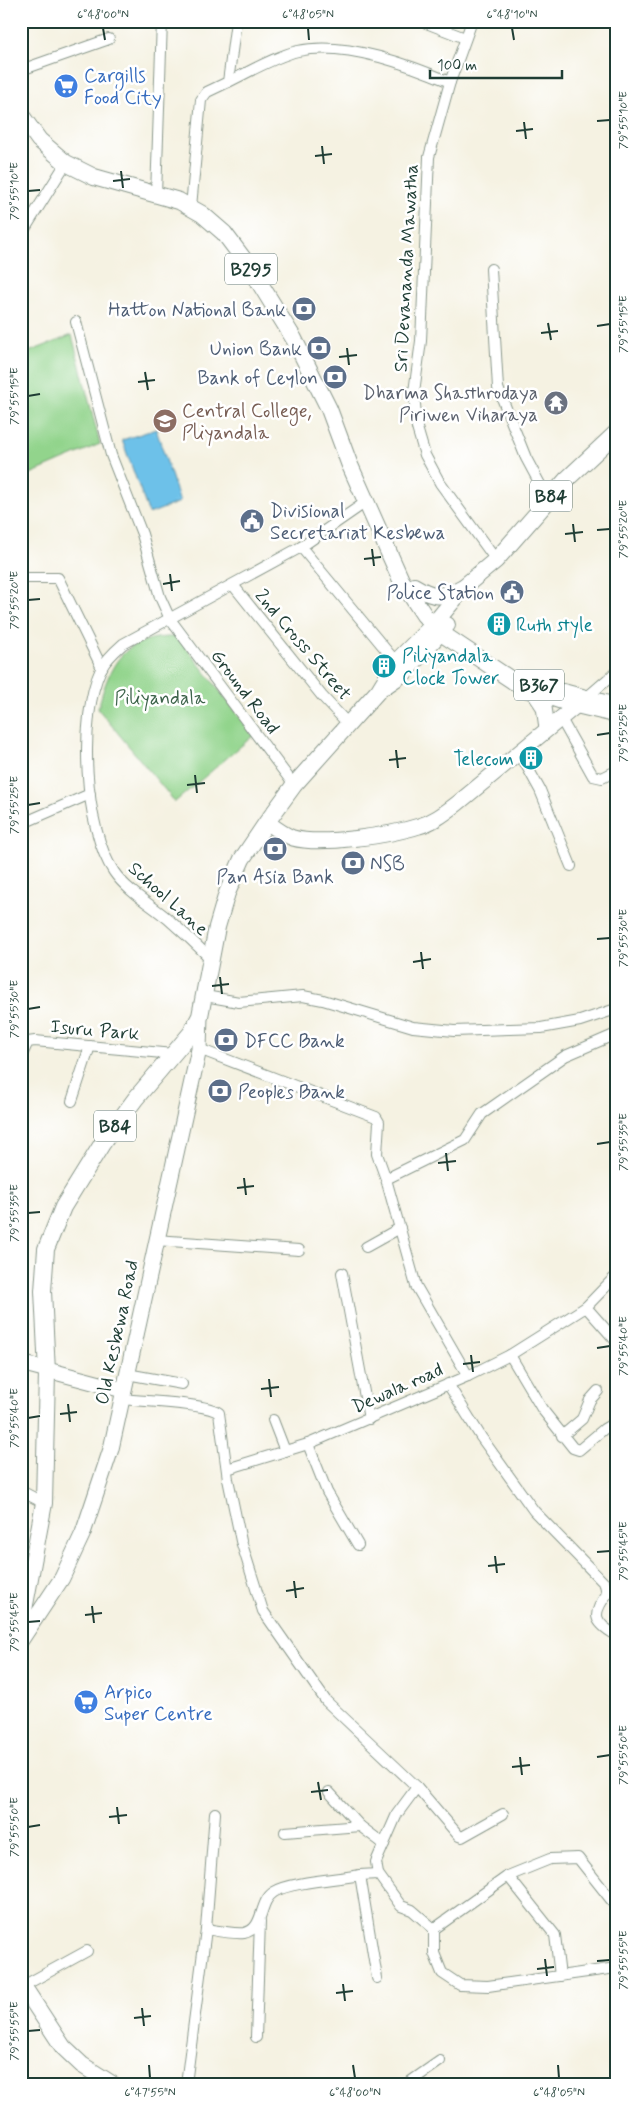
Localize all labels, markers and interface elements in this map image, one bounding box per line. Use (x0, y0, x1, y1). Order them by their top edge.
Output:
text: 6°48'00"N (77, 7, 129, 23)
text: 6°48'05"N (282, 7, 334, 23)
text: 6°48'10"N (487, 7, 537, 23)
scale bar (430, 48, 562, 80)
text: 100 m (437, 56, 477, 76)
place label: Cargills Food City (84, 64, 162, 111)
supermarket icon: Cargills Food City (53, 73, 79, 99)
text: 79°55'10"E (616, 91, 632, 149)
text: 79°55'10"E (7, 162, 23, 220)
street label: Sri Devananda Mawatha (389, 163, 424, 373)
road number: B295 (225, 253, 277, 284)
text: 79°55'15"E (616, 295, 632, 353)
bank icon: Hatton National Bank (291, 296, 317, 322)
place label: Hatton National Bank (108, 298, 286, 323)
bank icon: Union Bank (306, 335, 332, 361)
place label: Union Bank (210, 337, 302, 362)
bank icon: Bank of Ceylon (322, 364, 348, 390)
place label: Bank of Ceylon (198, 366, 318, 391)
text: 79°55'15"E (7, 367, 23, 425)
place label: Dharma Shasthrodaya Piriwen Viharaya (363, 381, 538, 428)
temple icon: Dharma Shasthrodaya Piriwen Viharaya (543, 390, 569, 416)
place label: Central College, Pliyandala (182, 399, 312, 447)
school or university icon: Central College, Pliyandala (152, 408, 178, 434)
road number: B84 (530, 481, 572, 512)
place label: Divisional Secretariat Kesbewa (270, 499, 445, 546)
text: 79°55'20"E (616, 500, 632, 558)
public building icon: Divisional Secretariat Kesbewa (239, 508, 265, 534)
text: 79°55'20"E (7, 571, 23, 629)
public building icon: Police Station (499, 579, 525, 605)
place label: Police Station (387, 581, 494, 606)
street label: 2nd Cross Street (249, 584, 357, 706)
building icon: Ruth style (486, 611, 512, 637)
place label: Ruth style (516, 613, 593, 639)
street label: Ground Road (205, 644, 285, 739)
place label: Piliyandala Clock Tower (402, 644, 499, 691)
building icon: Piliyandala Clock Tower (371, 653, 397, 679)
road number: B367 (514, 670, 564, 700)
park label: Piliyandala (115, 686, 206, 712)
text: 79°55'25"E (616, 704, 632, 762)
building icon: Telecom (518, 745, 544, 771)
place label: Telecom (453, 747, 514, 772)
text: 79°55'25"E (7, 776, 23, 834)
bank icon: Pan Asia Bank (262, 836, 288, 862)
bank icon: NSB (340, 850, 366, 876)
place label: NSB (370, 852, 405, 877)
street label: School Lane (123, 856, 213, 942)
place label: Pan Asia Bank (216, 865, 334, 890)
text: 79°55'30"E (616, 909, 632, 967)
text: 79°55'30"E (7, 980, 23, 1038)
street label: Isuru Park (49, 1014, 141, 1047)
bank icon: DFCC Bank (213, 1027, 239, 1053)
place label: DFCC Bank (244, 1029, 345, 1054)
bank icon: Peoples Bank (207, 1078, 233, 1104)
place label: Peoples Bank (238, 1080, 345, 1105)
road number: B84 (94, 1110, 136, 1142)
text: 79°55'35"E (616, 1113, 632, 1171)
text: 79°55'35"E (7, 1184, 23, 1242)
street label: Old Kesbewa Road (90, 1258, 145, 1407)
text: 79°55'40"E (616, 1316, 632, 1376)
street label: Dewala road (348, 1357, 447, 1420)
text: 79°55'40"E (7, 1388, 23, 1448)
text: 79°55'45"E (616, 1521, 632, 1581)
text: 79°55'45"E (7, 1592, 23, 1652)
place label: Arpico Super Centre (104, 1680, 213, 1727)
supermarket icon: Arpico Super Centre (73, 1689, 99, 1715)
text: 79°55'50"E (616, 1725, 632, 1785)
text: 79°55'50"E (7, 1797, 23, 1857)
text: 79°55'55"E (616, 1930, 632, 1990)
text: 79°55'55"E (7, 2001, 23, 2061)
text: 6°47'55"N (124, 2085, 176, 2101)
text: 6°48'00"N (329, 2085, 381, 2101)
text: 6°48'05"N (533, 2085, 585, 2101)

